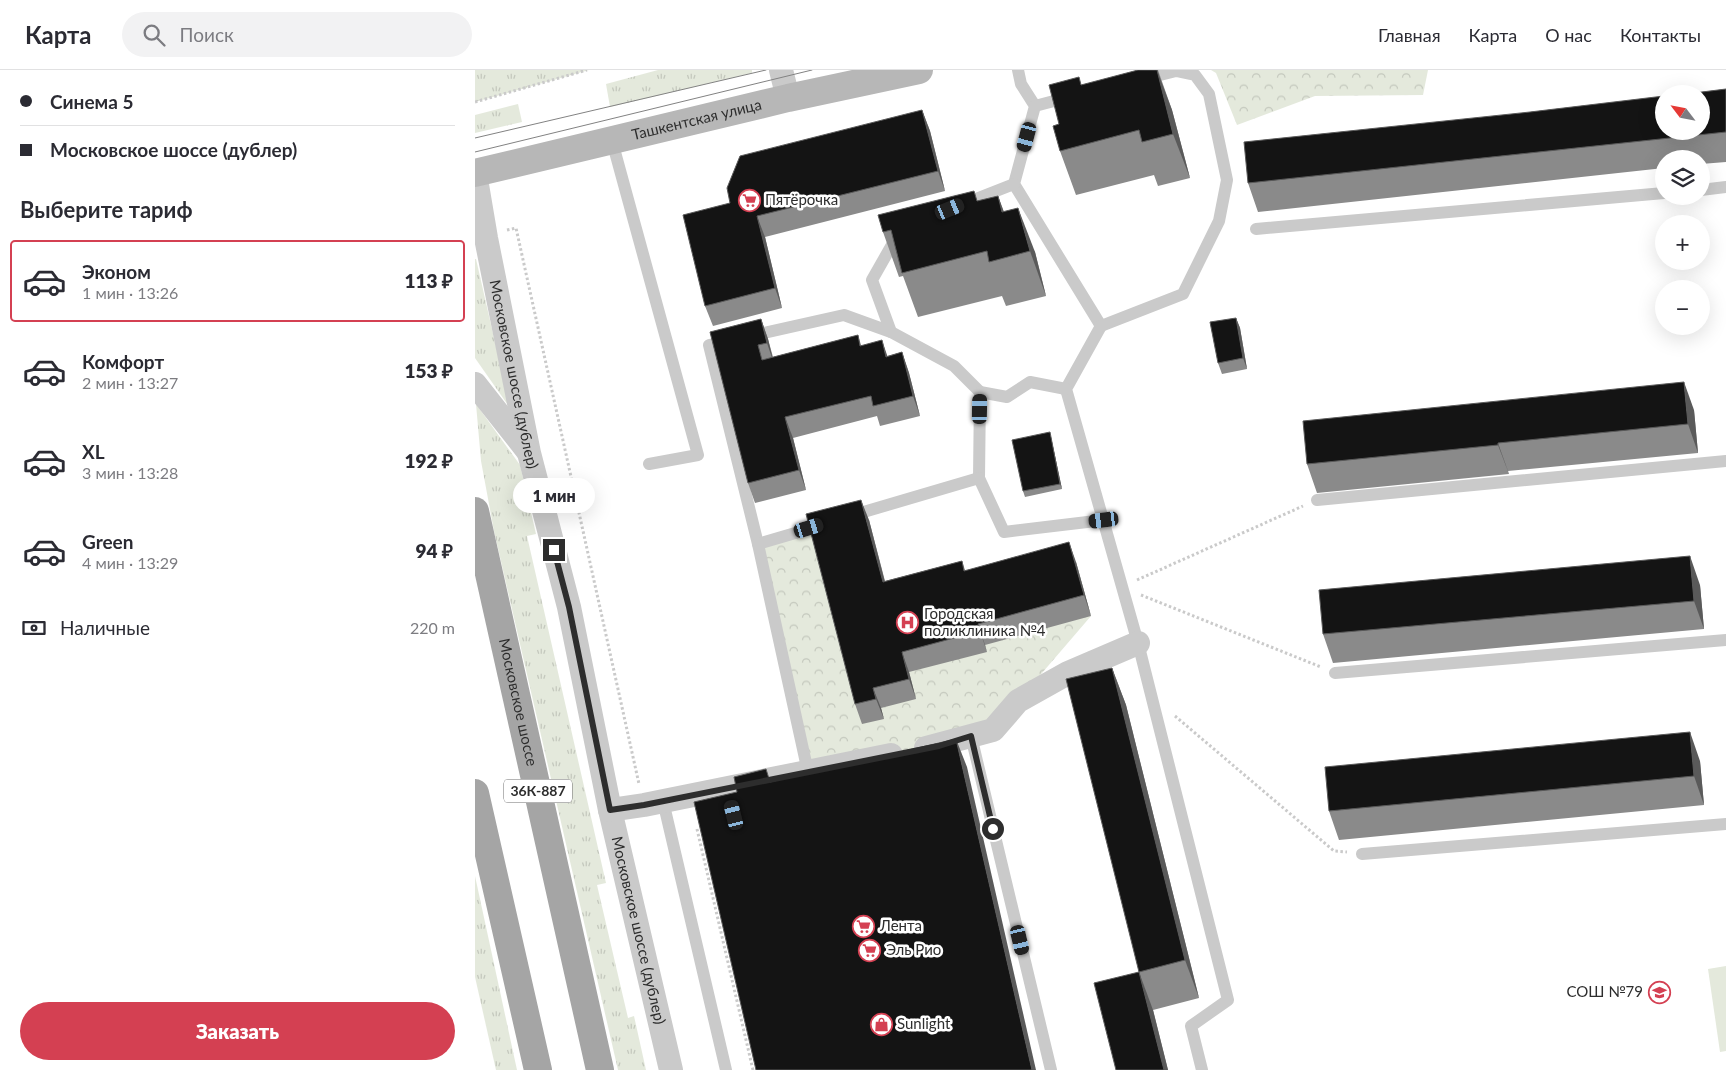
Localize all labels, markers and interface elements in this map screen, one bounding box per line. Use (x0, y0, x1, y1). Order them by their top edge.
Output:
search box (122, 12, 472, 57)
text: Карта (25, 20, 92, 49)
icon: search (140, 21, 168, 49)
text: Поиск (180, 23, 234, 46)
text: Главная (1378, 24, 1441, 46)
text: Карта (1469, 24, 1517, 46)
text: О нас (1545, 24, 1592, 46)
text: Контакты (1620, 24, 1701, 46)
north arrow (1655, 85, 1710, 140)
map controls (1655, 85, 1710, 335)
text: Синема 5 (50, 90, 133, 113)
street label: Ташкентская улица (630, 95, 763, 143)
car (1015, 121, 1038, 153)
text: Московское шоссе (дублер) (50, 138, 297, 161)
button: layers (1655, 150, 1710, 205)
supermarket icon: Пятёрочка (737, 188, 761, 212)
place label: Пятёрочка (765, 190, 838, 208)
text: Выберите тариф (20, 196, 193, 223)
car (933, 196, 966, 222)
button: + (1655, 215, 1710, 270)
icon: car (22, 259, 67, 304)
text: Эконом (82, 260, 151, 283)
text: 113 ₽ (404, 269, 453, 292)
street label: Московское шоссе (дублер) (487, 278, 543, 471)
button: − (1655, 280, 1710, 335)
text: 1 мин · 13:26 (82, 283, 178, 302)
icon: car (22, 349, 67, 394)
text: Комфорт (82, 350, 164, 373)
text: 153 ₽ (404, 359, 453, 382)
text: 2 мин · 13:27 (82, 373, 178, 392)
car (972, 394, 987, 424)
icon: car (22, 439, 67, 484)
text: XL (82, 440, 105, 463)
text: 192 ₽ (404, 449, 453, 472)
text: 3 мин · 13:28 (82, 463, 178, 482)
callout: 1 мин (513, 478, 595, 512)
text: 1 мин (532, 486, 576, 505)
car (1088, 511, 1119, 529)
car (792, 516, 825, 540)
icon: car (22, 529, 67, 574)
text: Green (82, 530, 133, 553)
text: 94 ₽ (416, 539, 453, 562)
route end (543, 539, 565, 561)
text: 4 мин · 13:29 (82, 553, 178, 572)
place label: Городская поликлиника №4 (924, 604, 1046, 639)
hospital icon: Городская поликлиника №4 (896, 611, 920, 635)
icon: cash (20, 614, 48, 642)
text: Наличные (60, 616, 150, 639)
text: 220 m (410, 618, 455, 637)
street label: Московское шоссе (496, 636, 542, 768)
road number: 36К-887 (504, 779, 572, 802)
car (723, 799, 744, 831)
route start (982, 818, 1004, 840)
street label: Московское шоссе (дублер) (608, 834, 670, 1026)
supermarket icon: Лента (852, 914, 876, 938)
place label: Лента (879, 916, 922, 934)
car (1009, 924, 1030, 956)
supermarket icon: Эль Рио (858, 938, 882, 962)
place label: Эль Рио (886, 940, 941, 958)
school or university icon: СОШ №79 (1647, 980, 1671, 1004)
place label: СОШ №79 (1566, 982, 1643, 1000)
button: Заказать (20, 1002, 455, 1060)
shop icon: Sunlight (869, 1012, 893, 1036)
place label: Sunlight (897, 1014, 951, 1032)

